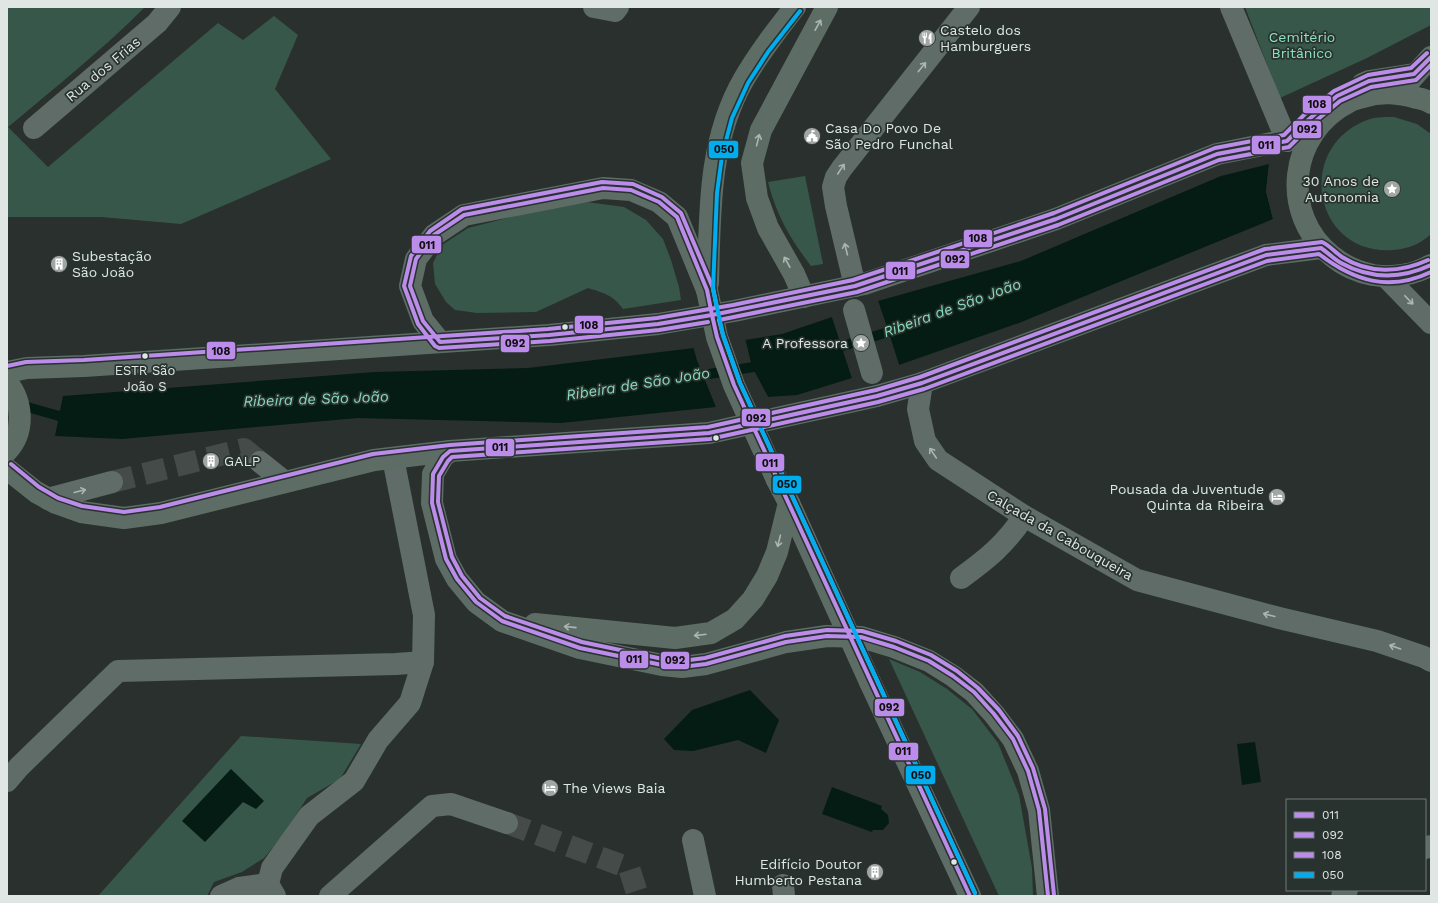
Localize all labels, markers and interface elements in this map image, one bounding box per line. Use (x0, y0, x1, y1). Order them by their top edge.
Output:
one-way arrow (814, 19, 822, 31)
place label: Castelo dos Hamburguers (940, 22, 1031, 54)
restaurant icon: Castelo dos Hamburguers (917, 28, 937, 48)
park label: Cemitério Britânico (1269, 29, 1335, 61)
street label: Rua dos Frias (63, 33, 143, 105)
one-way arrow (917, 61, 926, 72)
line badge: 108 (1302, 95, 1332, 114)
text: 108 (1308, 98, 1326, 111)
place label: Casa Do Povo De São Pedro Funchal (825, 120, 954, 152)
line badge: 092 (1292, 120, 1322, 139)
text: 092 (1297, 123, 1318, 136)
public building icon: Casa Do Povo De São Pedro Funchal (802, 126, 822, 146)
one-way arrow (755, 134, 763, 147)
line badge: 011 (1251, 135, 1281, 155)
text: 011 (1258, 139, 1274, 152)
line badge: 050 (708, 140, 739, 159)
text: 050 (714, 143, 734, 156)
one-way arrow (838, 163, 846, 175)
place label: 30 Anos de Autonomia (1303, 173, 1379, 205)
place icon: 30 Anos de Autonomia (1382, 179, 1402, 199)
line badge: 108 (963, 229, 993, 248)
text: 108 (969, 232, 987, 245)
line badge: 011 (411, 235, 442, 254)
text: 011 (419, 239, 435, 252)
one-way arrow (842, 242, 849, 255)
place label: Subestação São João (72, 248, 152, 280)
line badge: 092 (940, 250, 970, 269)
text: 092 (945, 253, 966, 266)
building icon: Subestação São João (49, 254, 69, 274)
one-way arrow (782, 256, 790, 268)
line badge: 011 (885, 261, 916, 280)
text: 011 (892, 265, 908, 278)
water label: Ribeira de São João (881, 275, 1023, 341)
one-way arrow (1404, 295, 1414, 305)
line badge: 108 (574, 315, 604, 334)
text: 108 (580, 319, 598, 332)
unlabelled marker (560, 322, 570, 332)
place icon: A Professora (851, 333, 871, 353)
line badge: 092 (500, 334, 530, 353)
place label: A Professora (762, 335, 848, 351)
text: 092 (505, 337, 526, 350)
line badge: 108 (206, 341, 236, 360)
text: 108 (212, 345, 230, 358)
marker: ESTR São João S (140, 351, 150, 361)
place label: ESTR São João S (115, 363, 175, 394)
water label: Ribeira de São João (565, 364, 711, 404)
water label: Ribeira de São João (243, 387, 389, 411)
line badge: 092 (741, 408, 771, 427)
text: 092 (746, 412, 767, 425)
unlabelled marker (711, 433, 721, 443)
line badge: 011 (485, 438, 515, 457)
text: 011 (492, 441, 508, 454)
one-way arrow (929, 448, 937, 459)
building icon: GALP (201, 451, 221, 471)
place label: GALP (224, 453, 260, 469)
line badge: 011 (755, 453, 785, 472)
text: 011 (762, 457, 778, 470)
line badge: 050 (772, 475, 802, 494)
text: 050 (777, 478, 797, 491)
place label: Pousada da Juventude Quinta da Ribeira (1110, 481, 1264, 513)
one-way arrow (73, 486, 86, 494)
street label: Calçada da Cabouqueira (984, 487, 1136, 583)
hotel icon: Pousada da Juventude Quinta da Ribeira (1267, 487, 1287, 507)
one-way arrow (775, 535, 783, 548)
one-way arrow (1262, 611, 1275, 619)
one-way arrow (564, 624, 577, 631)
one-way arrow (693, 631, 706, 639)
one-way arrow (1389, 643, 1401, 651)
line badge: 011 (619, 650, 649, 669)
line badge: 092 (660, 651, 690, 670)
text: 011 (626, 653, 642, 666)
text: 092 (665, 654, 686, 667)
line badge: 092 (874, 698, 905, 717)
text: 092 (879, 701, 900, 714)
line badge: 011 (888, 742, 919, 761)
text: 011 (895, 745, 911, 758)
line badge: 050 (905, 765, 936, 785)
text: 050 (911, 769, 931, 782)
hotel icon: The Views Baia (540, 778, 560, 798)
place label: The Views Baia (563, 780, 665, 796)
legend (1286, 799, 1426, 891)
text: 011 (1322, 808, 1339, 822)
text: 092 (1322, 828, 1344, 842)
text: 108 (1322, 848, 1342, 862)
place label: Edifício Doutor Humberto Pestana (734, 856, 862, 888)
unlabelled marker (949, 857, 959, 867)
building icon: Edifício Doutor Humberto Pestana (865, 862, 885, 882)
text: 050 (1322, 868, 1344, 882)

